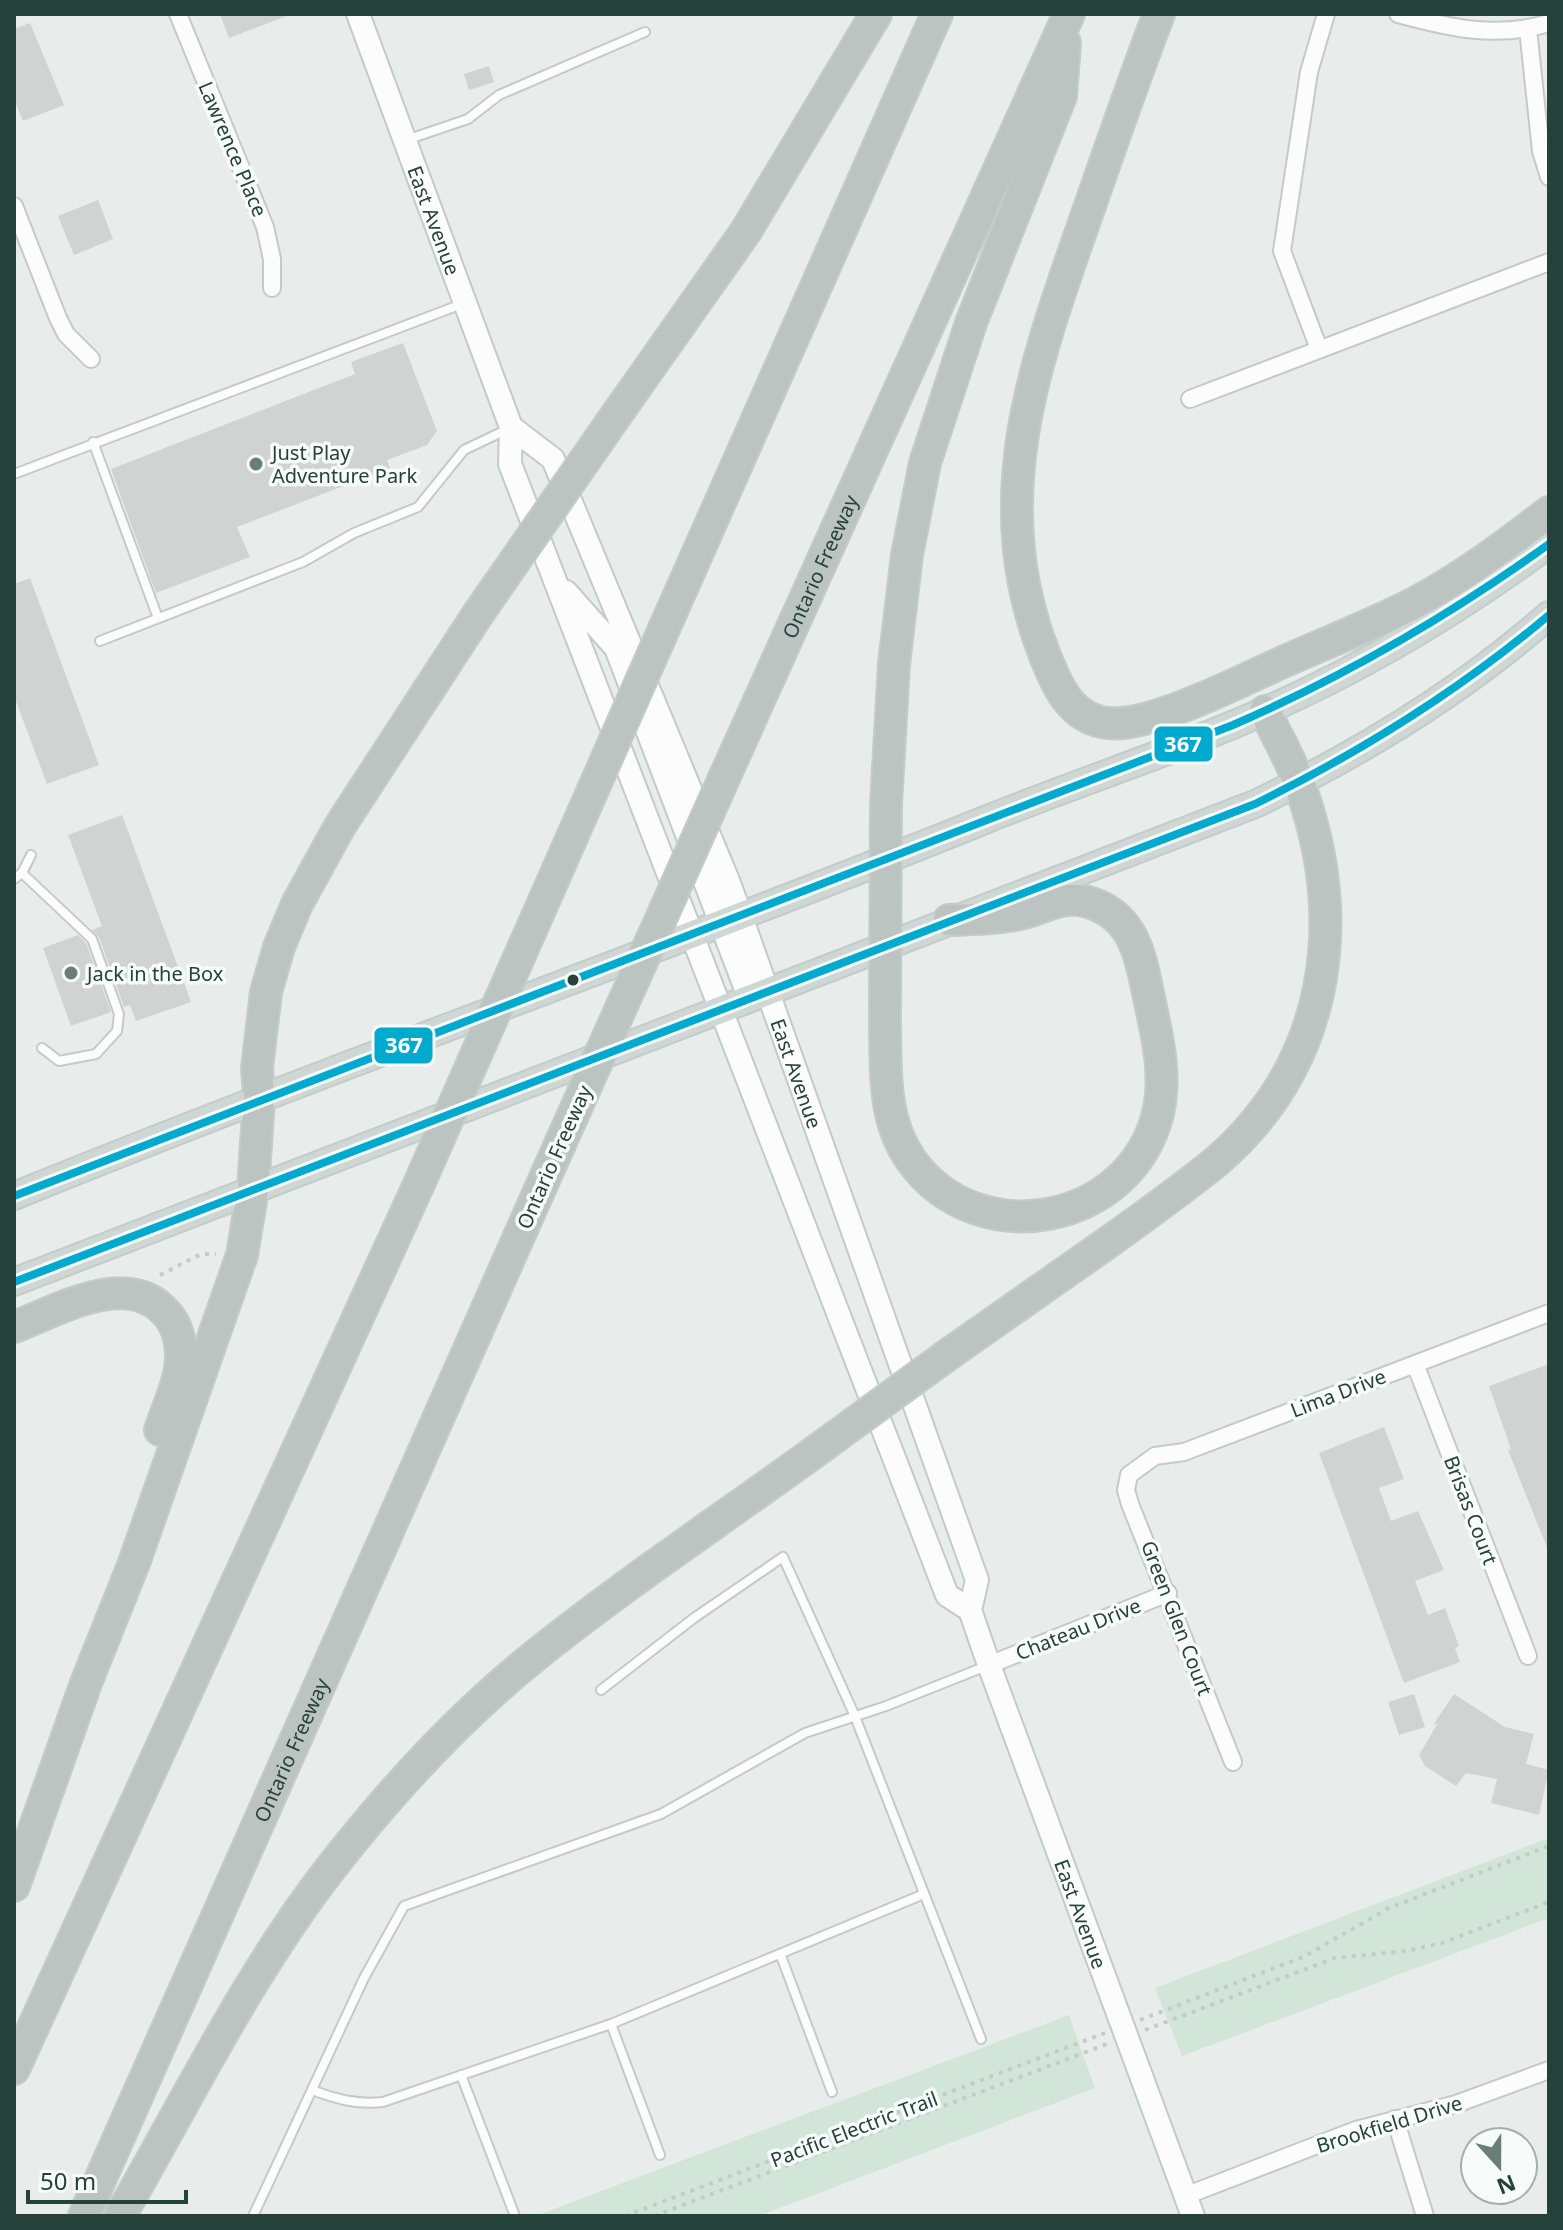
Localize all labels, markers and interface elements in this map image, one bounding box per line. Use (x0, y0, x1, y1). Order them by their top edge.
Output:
street label: Lawrence Place (192, 77, 274, 221)
street label: East Avenue (402, 162, 467, 279)
place label: Just Play Adventure Park (270, 439, 417, 489)
marker: Just Play Adventure Park (247, 455, 265, 473)
street label: Ontario Freeway (775, 490, 864, 642)
line badge: 367 (1153, 725, 1214, 763)
text: 367 (1164, 728, 1202, 758)
place label: Jack in the Box (85, 960, 224, 987)
marker: Jack in the Box (62, 964, 80, 982)
unlabelled marker (565, 972, 581, 988)
street label: East Avenue (765, 1015, 829, 1132)
line badge: 367 (373, 1026, 434, 1065)
text: 367 (385, 1029, 423, 1059)
street label: Ontario Freeway (510, 1080, 598, 1233)
street label: Lima Drive (1286, 1362, 1390, 1424)
street label: Brisas Court (1438, 1452, 1504, 1568)
street label: Green Glen Court (1135, 1537, 1219, 1699)
street label: Chateau Drive (1011, 1592, 1145, 1666)
street label: Ontario Freeway (247, 1673, 335, 1826)
street label: East Avenue (1049, 1855, 1114, 1972)
street label: Pacific Electric Trail (767, 2085, 941, 2173)
street label: Brookfield Drive (1313, 2089, 1465, 2159)
north arrow (1459, 2126, 1539, 2206)
scale bar (28, 2154, 186, 2204)
text: 50 m (40, 2164, 96, 2197)
text: N (1493, 2168, 1520, 2203)

